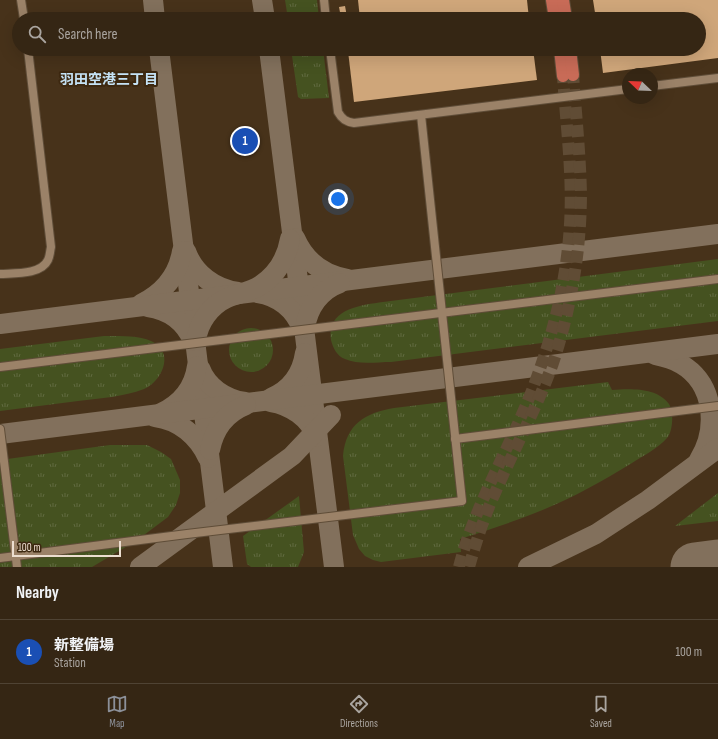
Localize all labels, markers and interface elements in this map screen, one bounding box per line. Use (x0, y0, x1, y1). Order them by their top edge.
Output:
search box (12, 12, 706, 56)
icon: search (26, 23, 48, 45)
text: Search here (58, 25, 118, 44)
north arrow (622, 68, 658, 104)
district label: 羽田空港三丁目 (60, 71, 158, 88)
pin: 1 (232, 126, 258, 156)
your location (328, 189, 348, 209)
scale bar (12, 539, 121, 558)
text: 100 m (18, 541, 40, 554)
text: Nearby (16, 583, 59, 603)
text: 新整備場 (54, 636, 114, 655)
text: 1 (26, 644, 32, 660)
text: 100 m (675, 644, 702, 660)
text: Station (54, 655, 86, 671)
tab: Map (106, 693, 128, 730)
tab: Directions (340, 693, 378, 730)
tab: Saved (590, 693, 612, 730)

